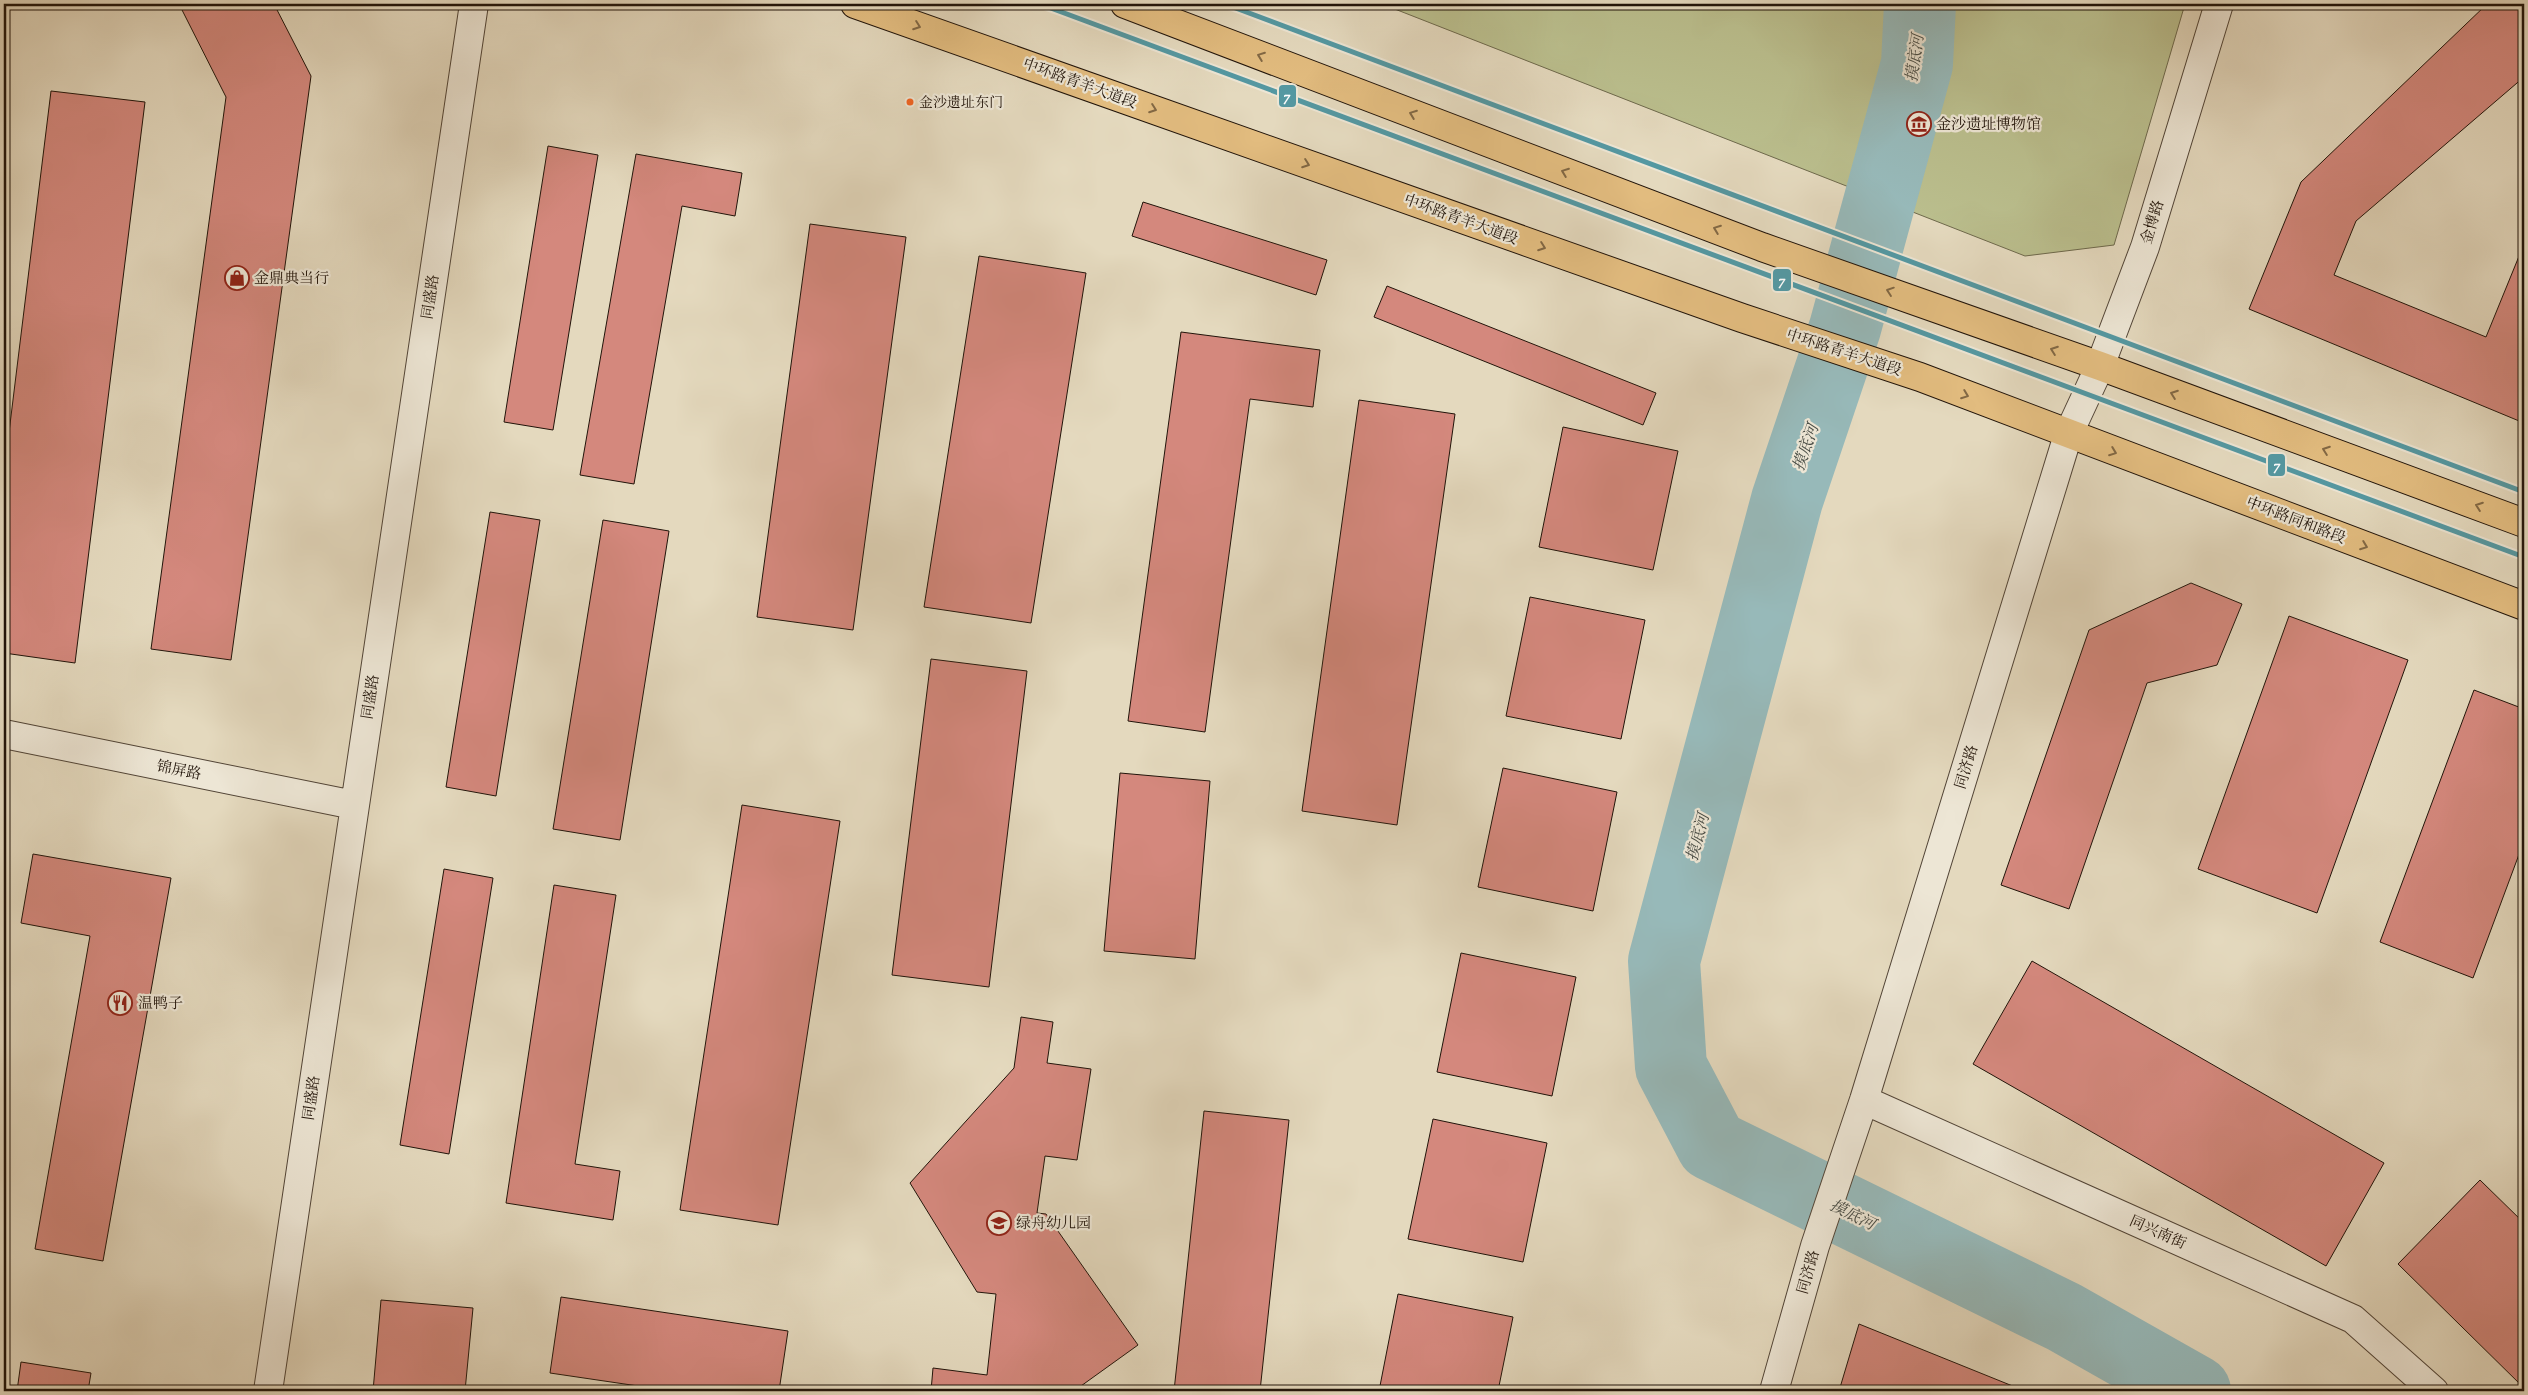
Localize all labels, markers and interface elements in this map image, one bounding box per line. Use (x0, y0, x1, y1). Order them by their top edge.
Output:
one-way arrow (912, 20, 921, 30)
water label: 摸底河 (1902, 30, 1932, 84)
one-way arrow (1257, 52, 1266, 62)
street label: 中环路青羊大道段 (1020, 54, 1139, 115)
line badge: 7 (1278, 84, 1297, 108)
text: 7 (1283, 88, 1291, 108)
place label: 金沙遗址东门 (919, 94, 1003, 114)
marker: 金沙遗址东门 (905, 97, 915, 107)
one-way arrow (1148, 103, 1157, 113)
one-way arrow (1409, 110, 1418, 120)
museum icon: 金沙遗址博物馆 (1906, 111, 1932, 137)
place label: 金沙遗址博物馆 (1936, 115, 2041, 136)
one-way arrow (1301, 158, 1310, 168)
one-way arrow (1561, 167, 1570, 178)
street label: 中环路青羊大道段 (1401, 190, 1520, 251)
street label: 金博路 (2137, 198, 2170, 247)
one-way arrow (1713, 225, 1721, 235)
one-way arrow (1537, 241, 1545, 251)
shop icon: 金鼎典当行 (224, 265, 250, 291)
line badge: 7 (1772, 268, 1792, 292)
place label: 金鼎典当行 (254, 269, 329, 290)
text: 7 (1778, 272, 1786, 292)
street label: 同盛路 (418, 273, 445, 321)
one-way arrow (1886, 287, 1894, 297)
street label: 中环路青羊大道段 (1783, 325, 1904, 382)
one-way arrow (2050, 346, 2059, 356)
one-way arrow (1960, 389, 1969, 399)
one-way arrow (2170, 390, 2178, 400)
water label: 摸底河 (1789, 419, 1827, 474)
one-way arrow (2109, 446, 2117, 456)
one-way arrow (2322, 446, 2331, 456)
line badge: 7 (2267, 453, 2286, 477)
text: 7 (2273, 457, 2281, 477)
street label: 中环路同和路段 (2243, 493, 2348, 550)
one-way arrow (2475, 502, 2483, 512)
one-way arrow (2359, 540, 2368, 550)
street label: 同盛路 (358, 673, 385, 721)
street label: 同济路 (1951, 743, 1984, 792)
street label: 锦屏路 (155, 757, 203, 786)
water label: 摸底河 (1682, 809, 1718, 864)
restaurant icon: 温鸭子 (107, 990, 133, 1016)
place label: 温鸭子 (138, 994, 183, 1015)
street label: 同盛路 (299, 1074, 326, 1122)
water label: 摸底河 (1825, 1195, 1881, 1238)
school or university icon: 绿舟幼儿园 (986, 1210, 1012, 1236)
street label: 同兴南街 (2126, 1212, 2189, 1255)
place label: 绿舟幼儿园 (1016, 1214, 1091, 1235)
street label: 同济路 (1793, 1248, 1826, 1297)

